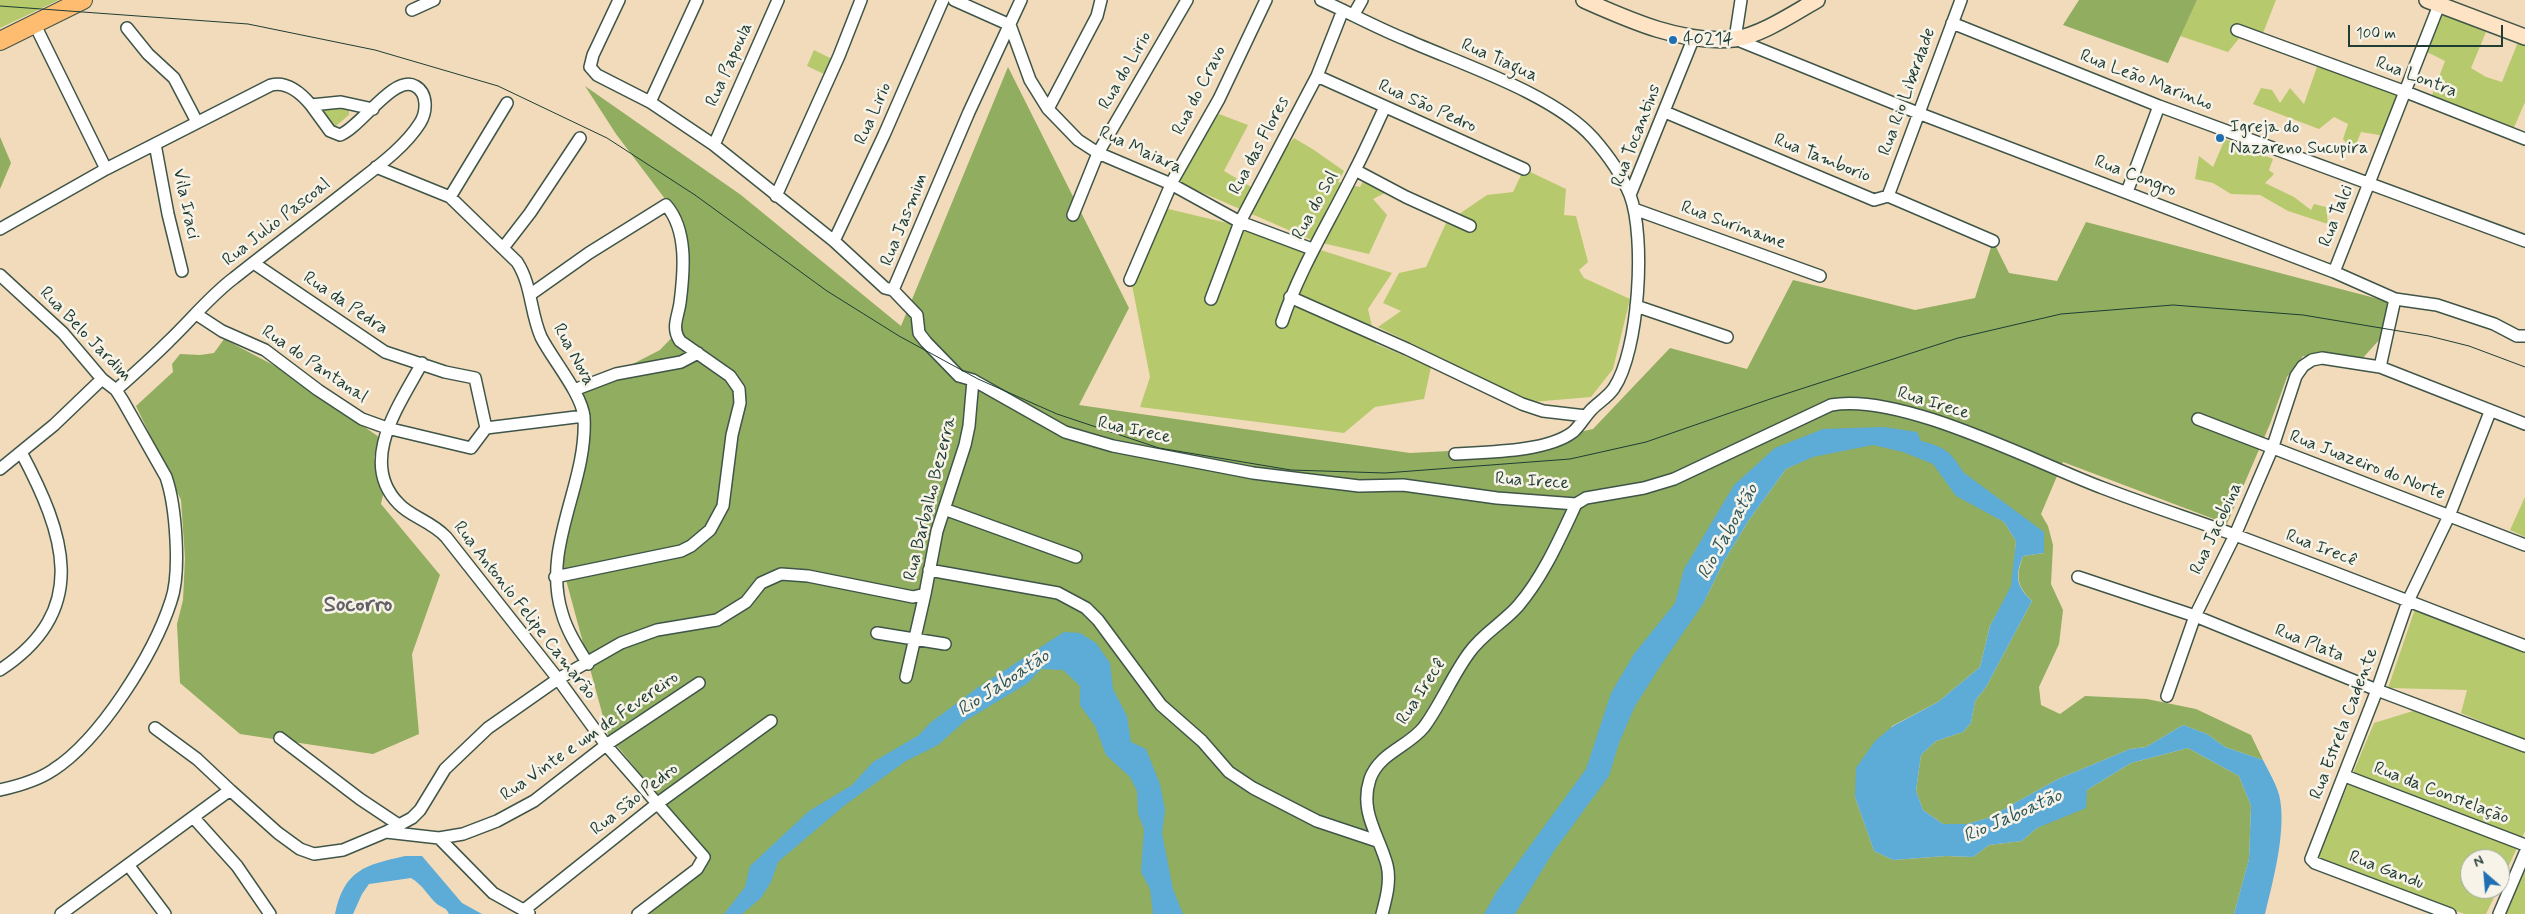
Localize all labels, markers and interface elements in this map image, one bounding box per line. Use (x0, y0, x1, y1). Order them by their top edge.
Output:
scale bar (2350, 15, 2505, 47)
street label: Rua Papoula (702, 20, 758, 110)
text: 100 m (2356, 24, 2396, 44)
street label: Rua Rio Liberdade (1875, 25, 1941, 159)
street label: Rua do Lirio (1095, 28, 1157, 114)
place label: 40214 (1683, 29, 1733, 51)
marker: 40214 (1667, 34, 1679, 46)
street label: Rua Tiagua (1457, 35, 1541, 87)
street label: Rua do Cravo (1168, 43, 1232, 139)
street label: Rua Leão Marinho (2076, 46, 2216, 116)
street label: Rua Lontra (2372, 53, 2460, 103)
street label: Rua São Pedro (1374, 76, 1480, 138)
street label: Rua Lirio (851, 79, 897, 149)
street label: Rua Tocantins (1608, 82, 1666, 190)
street label: Rua das Flores (1225, 93, 1295, 199)
place label: Igreja do Nazareno Sucupira (2230, 117, 2368, 160)
street label: Rua Maiara (1095, 122, 1185, 180)
street label: Rua Tamborio (1770, 130, 1874, 188)
marker: Igreja do Nazareno Sucupira (2214, 132, 2226, 144)
street label: Rua Congro (2091, 152, 2179, 202)
street label: Vila Iraci (167, 167, 203, 241)
street label: Rua do Sol (1288, 168, 1344, 244)
street label: Rua Jasmim (877, 170, 933, 270)
street label: Rua Julio Pascoal (219, 174, 335, 272)
street label: Rua Talci (2315, 182, 2359, 250)
street label: Rua Suriname (1678, 197, 1788, 255)
street label: Rua da Pedra (298, 268, 392, 340)
street label: Rua Belo Jardim (34, 283, 136, 387)
street label: Rua Nova (547, 320, 599, 390)
street label: Rua do Pantanal (257, 322, 371, 408)
street label: Rua Irece (1894, 383, 1972, 425)
street label: Rua Irece (1095, 413, 1173, 449)
street label: Rua Barbalho Bezerra (900, 415, 962, 583)
street label: Rua Juazeiro do Norte (2286, 426, 2448, 506)
street label: Rua Irece (1494, 469, 1570, 495)
street label: Rua Jacobina (2186, 479, 2248, 579)
water label: Rio Jaboatão (1693, 480, 1765, 584)
street label: Rua Antonio Felipe Camarão (448, 518, 600, 704)
street label: Rua Irecê (2282, 526, 2360, 572)
district label: Socorro (324, 593, 392, 619)
street label: Rua Plata (2271, 620, 2347, 668)
street label: Rua Estrela Cadente (2306, 645, 2384, 803)
water label: Rio Jaboatão (954, 646, 1054, 722)
street label: Rua Irecê (1393, 655, 1451, 729)
street label: Rua Vinte e um de Fevereiro (497, 667, 683, 807)
street label: Rua da Constelação (2370, 758, 2512, 830)
street label: Rua São Pedro (587, 759, 683, 841)
water label: Rio Jaboatão (1960, 785, 2066, 849)
street label: Rua Gandu (2346, 847, 2426, 895)
north arrow (2460, 849, 2510, 899)
text: N (2470, 851, 2487, 872)

